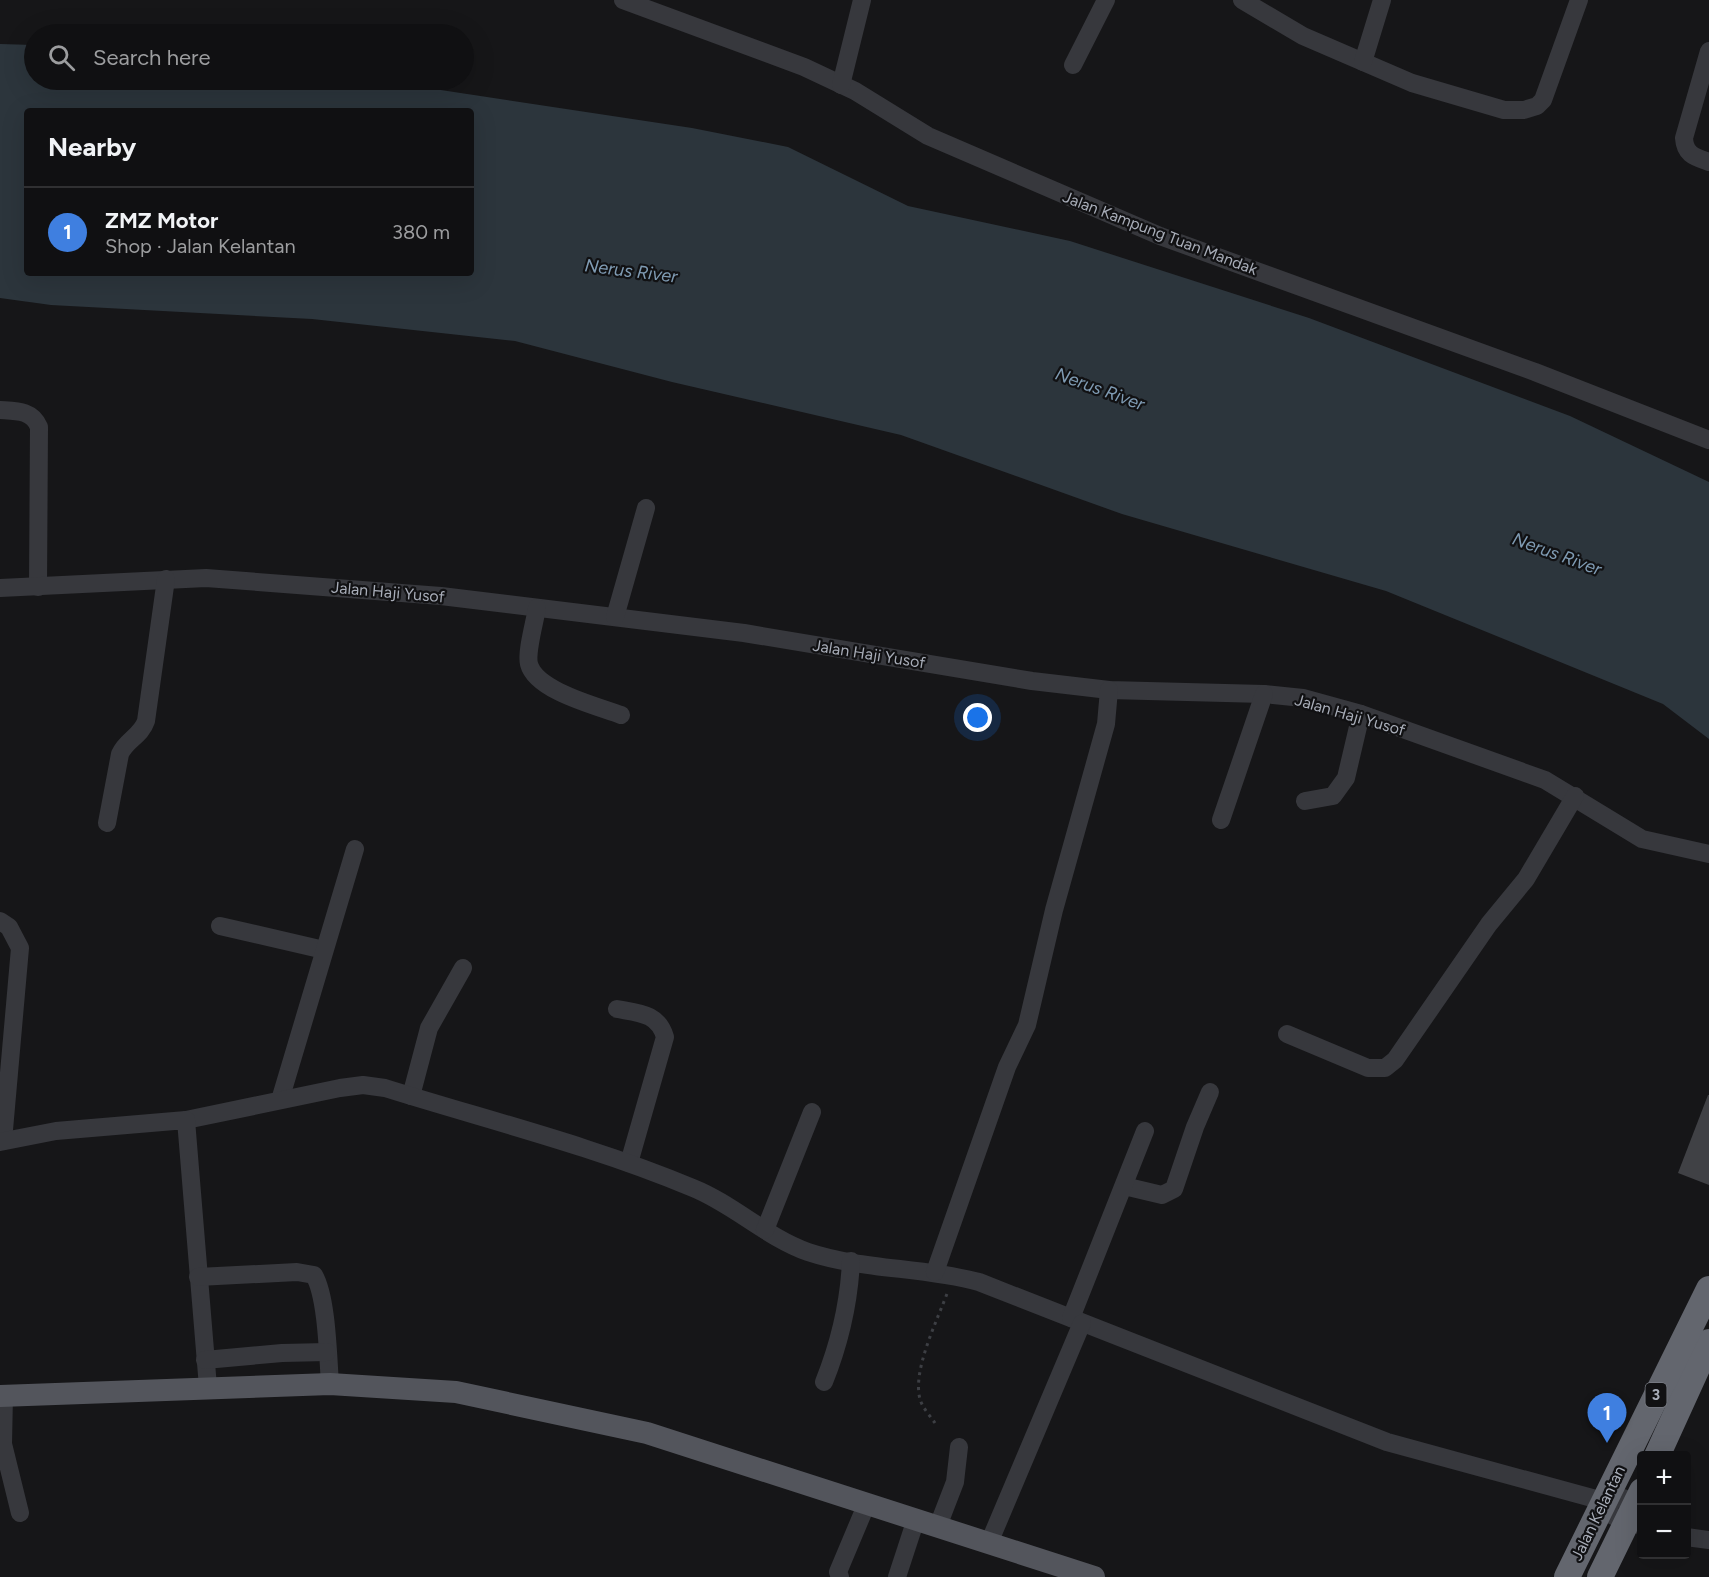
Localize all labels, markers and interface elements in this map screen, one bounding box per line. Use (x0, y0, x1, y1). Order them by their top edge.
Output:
search box (24, 24, 474, 90)
icon: search (45, 41, 78, 74)
text: Search here (93, 44, 211, 71)
text: Nearby (48, 131, 136, 163)
street label: Jalan Kampung Tuan Mandak (1060, 187, 1260, 279)
text: ZMZ Motor (105, 207, 218, 234)
text: 1 (63, 220, 72, 244)
text: 380 m (392, 220, 450, 244)
text: Shop · Jalan Kelantan (105, 234, 296, 258)
water label: Nerus River (583, 254, 680, 288)
water label: Nerus River (1052, 363, 1148, 416)
water label: Nerus River (1509, 528, 1605, 581)
street label: Jalan Haji Yusof (330, 578, 446, 606)
street label: Jalan Haji Yusof (811, 636, 927, 672)
street label: Jalan Haji Yusof (1293, 690, 1407, 740)
your location (963, 703, 992, 732)
road number: 3 (1646, 1383, 1666, 1407)
pin: 1 (1588, 1394, 1626, 1443)
map controls (1637, 1451, 1691, 1559)
button: + (1637, 1451, 1691, 1505)
street label: Jalan Kelantan (1567, 1462, 1629, 1563)
button: − (1637, 1505, 1691, 1559)

